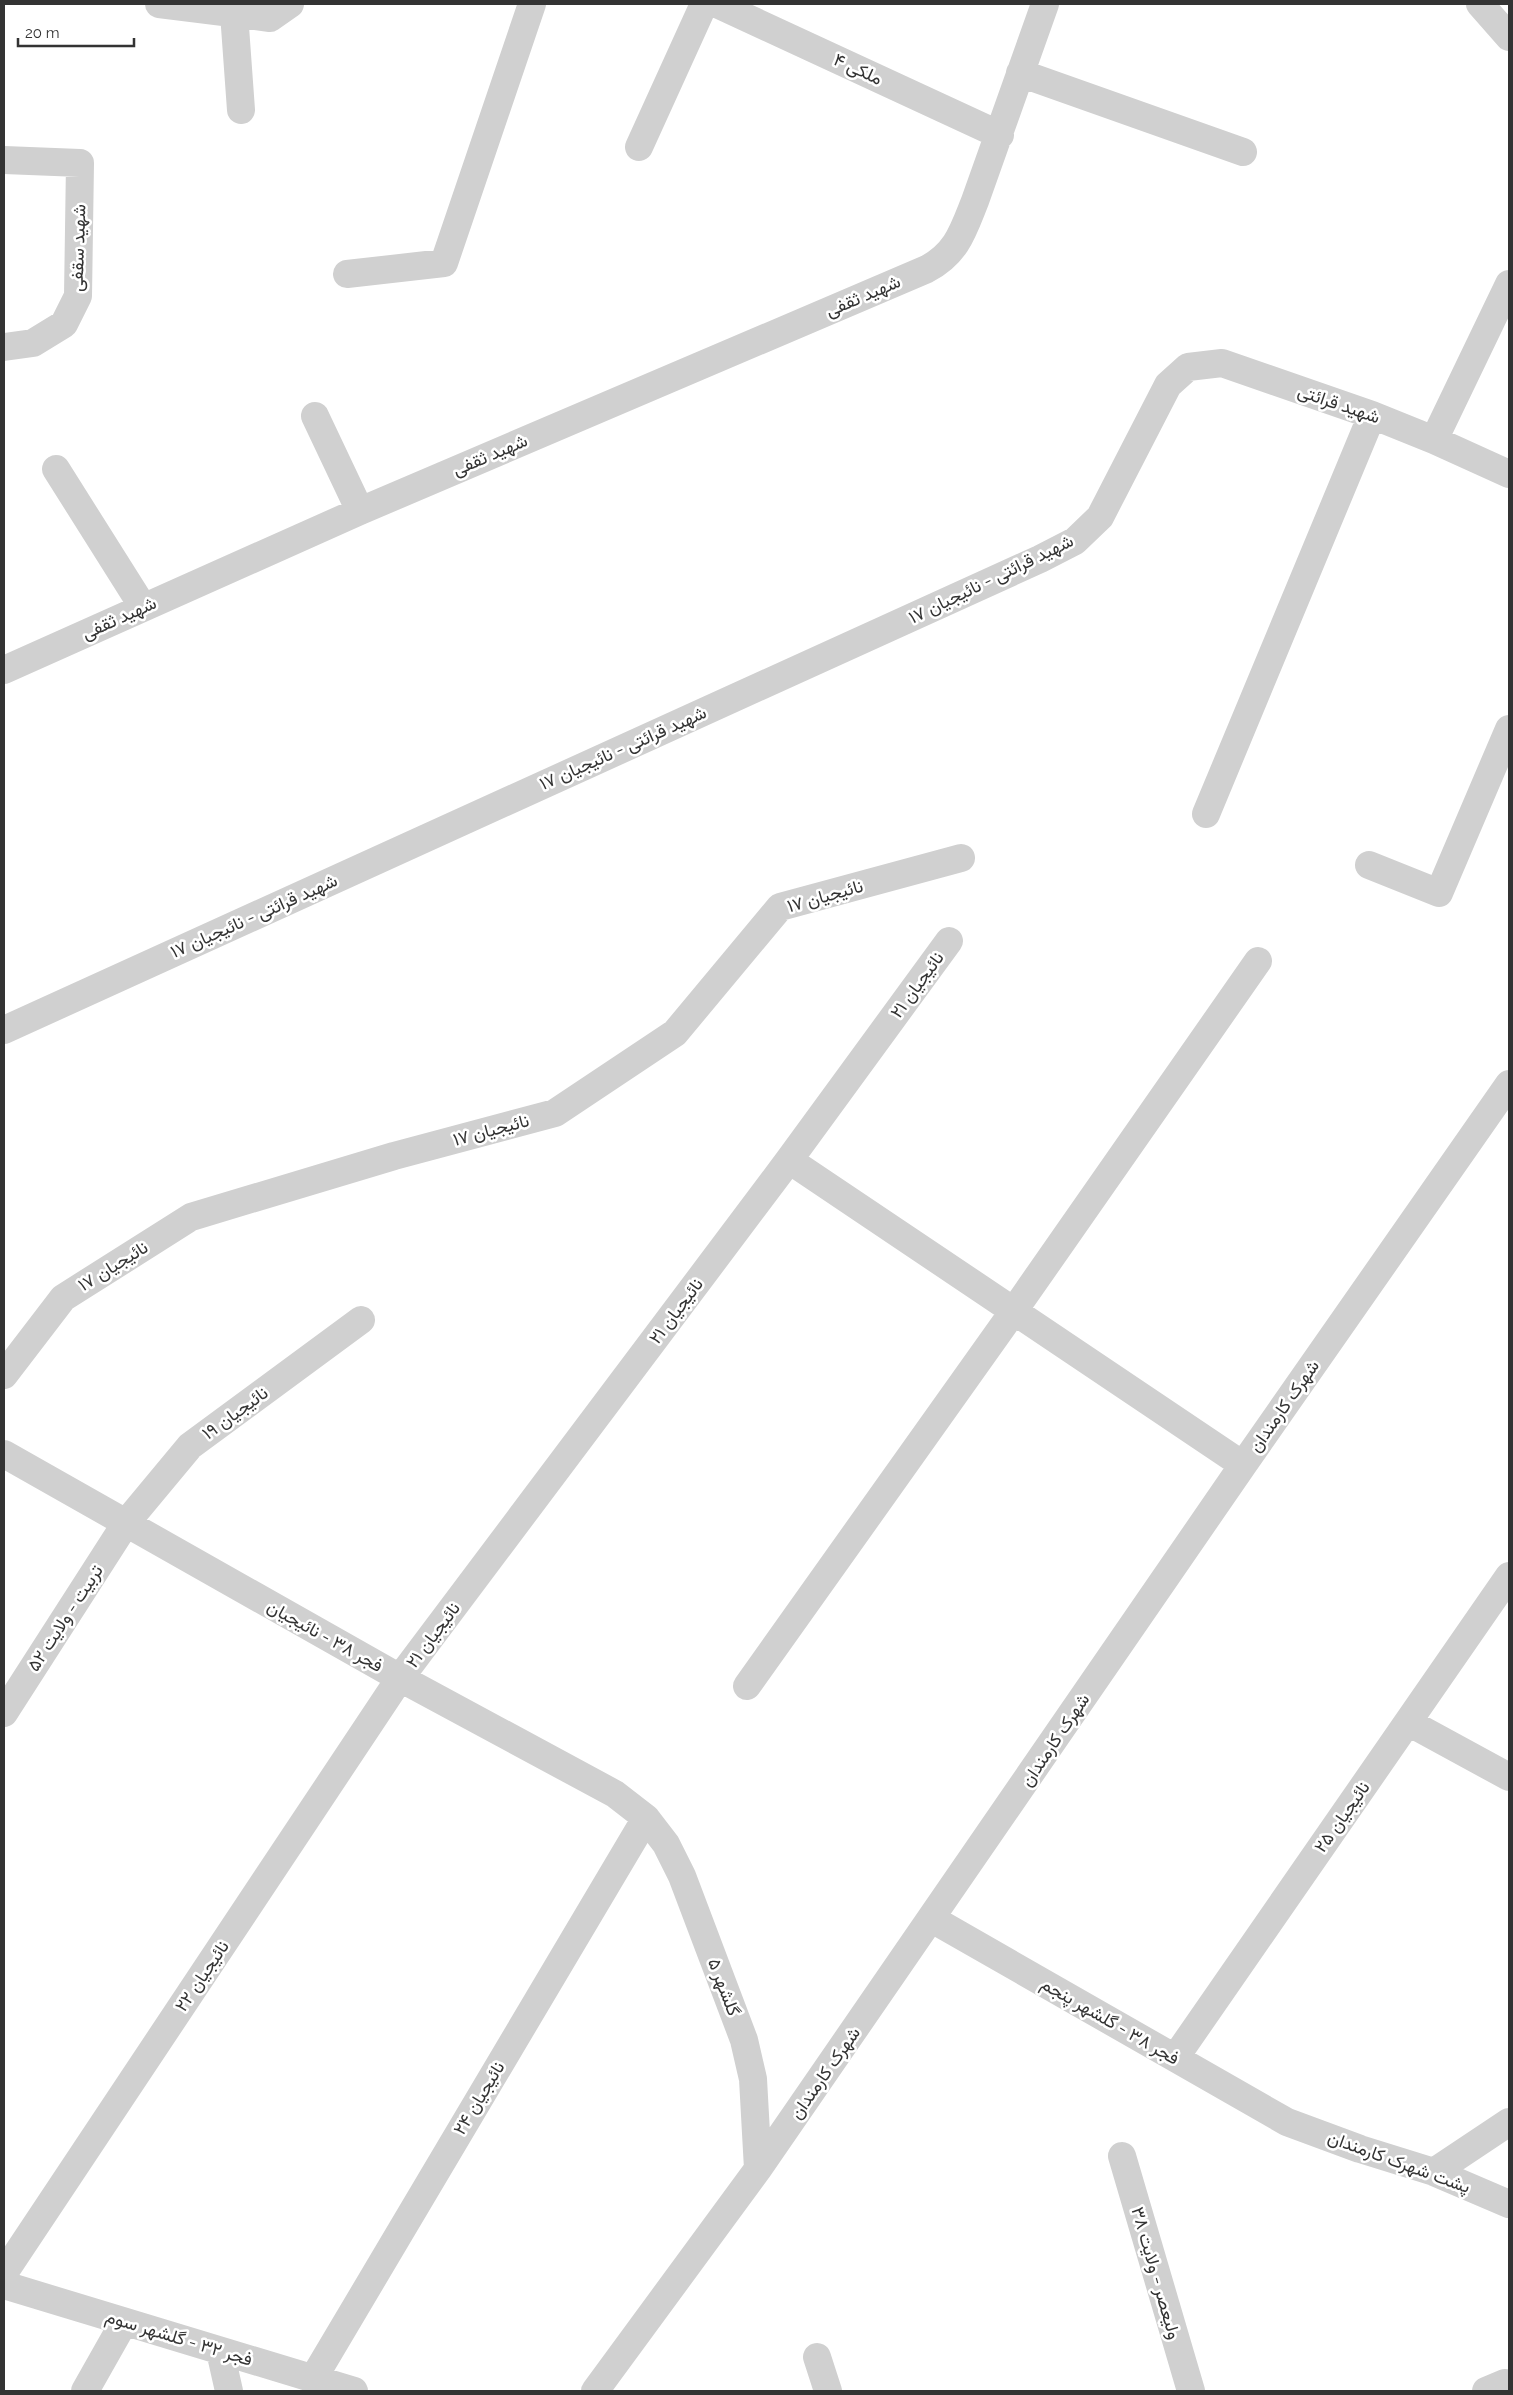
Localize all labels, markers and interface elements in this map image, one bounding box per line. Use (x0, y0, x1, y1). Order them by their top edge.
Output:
scale bar (18, 15, 134, 47)
text: 20 m (25, 24, 60, 42)
street label: ملکی ۴ (830, 48, 886, 90)
street label: شهید سقفی (65, 204, 91, 292)
street label: شهید ثقفی (822, 270, 904, 322)
street label: شهید قرائتی (1295, 380, 1383, 428)
street label: شهید ثقفی (449, 429, 531, 481)
street label: شهید قرائتی - نائیجیان ۱۷ (905, 530, 1077, 628)
street label: شهید ثقفی (78, 592, 160, 644)
street label: شهید قرائتی - نائیجیان ۱۷ (536, 701, 710, 795)
street label: شهید قرائتی - نائیجیان ۱۷ (167, 869, 341, 963)
street label: نائیجیان ۱۷ (784, 875, 865, 916)
street label: نائیجیان ۲۱ (886, 947, 948, 1022)
street label: نائیجیان ۱۷ (450, 1109, 531, 1150)
street label: نائیجیان ۱۷ (74, 1236, 151, 1295)
street label: نائیجیان ۲۱ (644, 1274, 707, 1348)
street label: شهرک کارمندان (1244, 1356, 1324, 1456)
street label: نائیجیان ۱۹ (198, 1382, 272, 1443)
street label: تربیت - ولایت ۵۲ (22, 1561, 108, 1675)
street label: فجر ۳۸ - نائیجیان (263, 1595, 387, 1677)
street label: نائیجیان ۲۱ (401, 1598, 464, 1672)
street label: شهرک کارمندان (1016, 1689, 1094, 1791)
street label: نائیجیان ۲۵ (1309, 1777, 1374, 1856)
street label: نائیجیان ۲۲ (170, 1936, 233, 2015)
street label: گلشهر ۵ (703, 1955, 745, 2019)
street label: فجر ۳۸ - گلشهر پنجم (1036, 1972, 1183, 2070)
street label: شهرک کارمندان (785, 2023, 865, 2123)
street label: نائیجیان ۲۴ (448, 2057, 509, 2138)
street label: پشت شهرک کارمندان (1324, 2126, 1473, 2199)
street label: ولیعصر - ولایت ۳۸ (1127, 2204, 1185, 2342)
street label: فجر ۳۲ - گلشهر سوم (103, 2305, 255, 2372)

